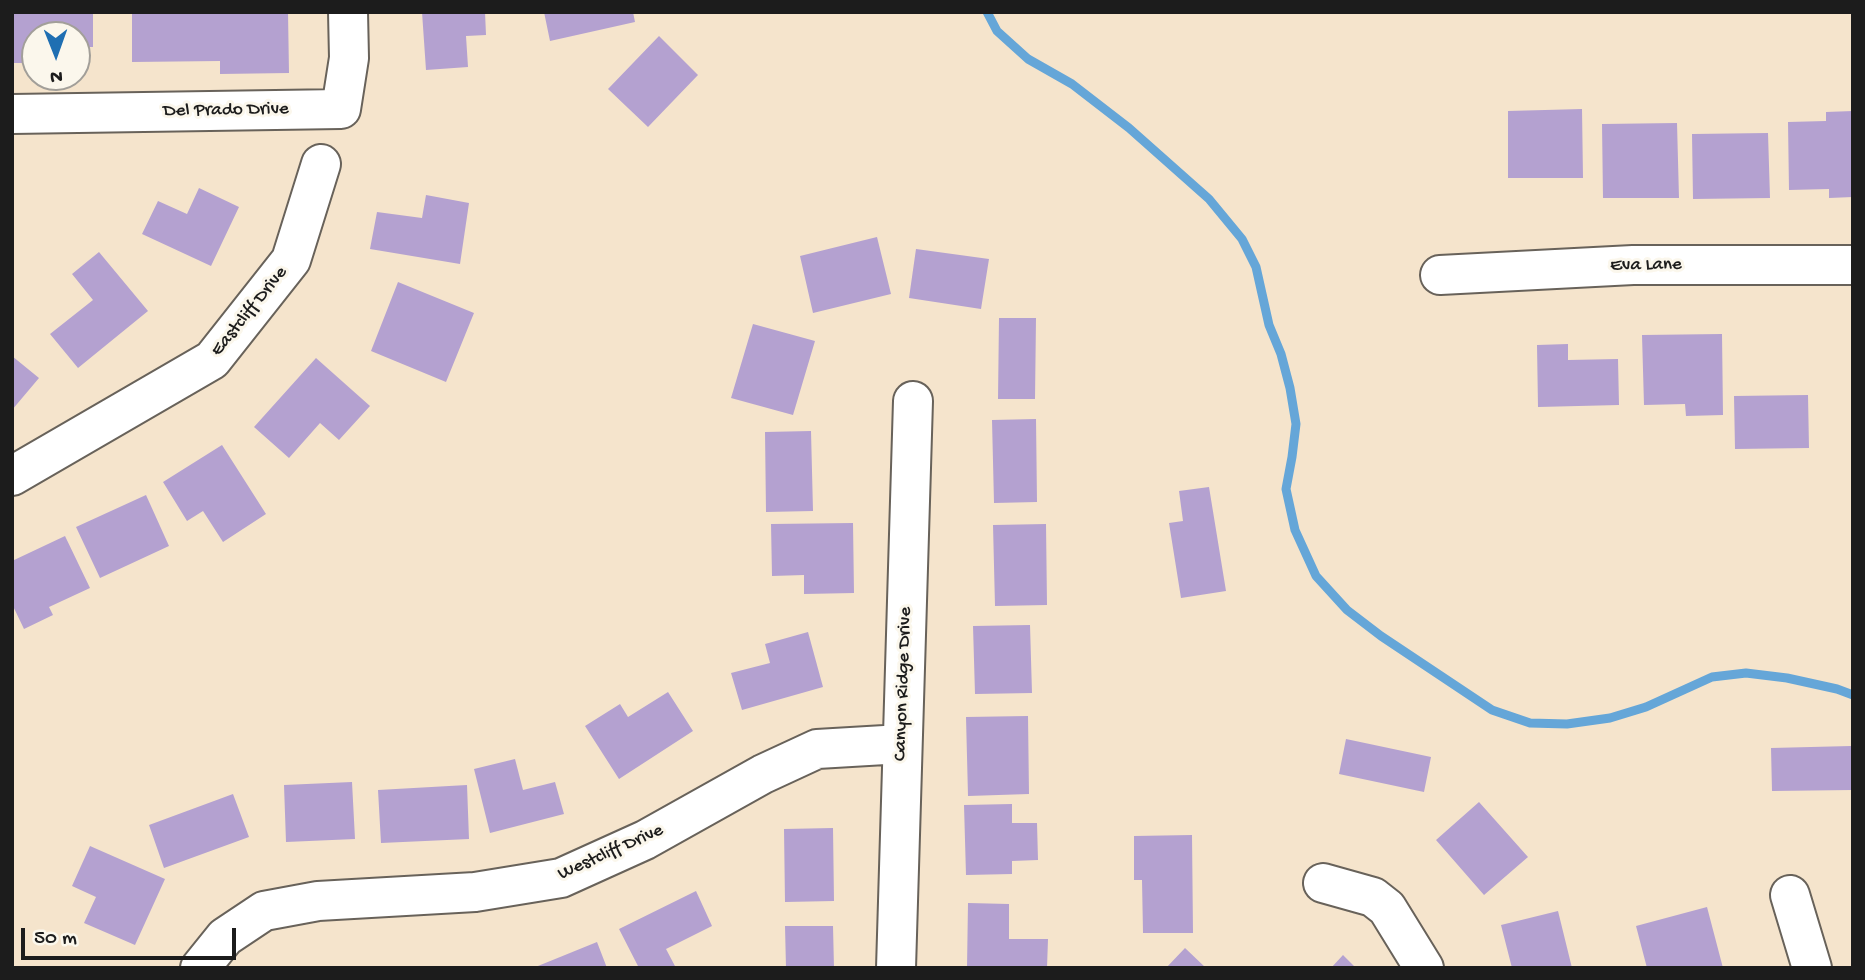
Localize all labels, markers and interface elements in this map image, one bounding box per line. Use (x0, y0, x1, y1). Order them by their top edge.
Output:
north arrow (21, 21, 91, 91)
text: N (50, 64, 63, 87)
street label: Del Prado Drive (163, 99, 289, 123)
street label: Eva Lane (1610, 254, 1682, 278)
street label: Eastcliff Drive (207, 262, 293, 362)
street label: Canyon Ridge Drive (890, 606, 918, 762)
street label: Westcliff Drive (555, 820, 667, 886)
scale bar (24, 914, 240, 958)
text: 50 m (34, 927, 77, 952)

